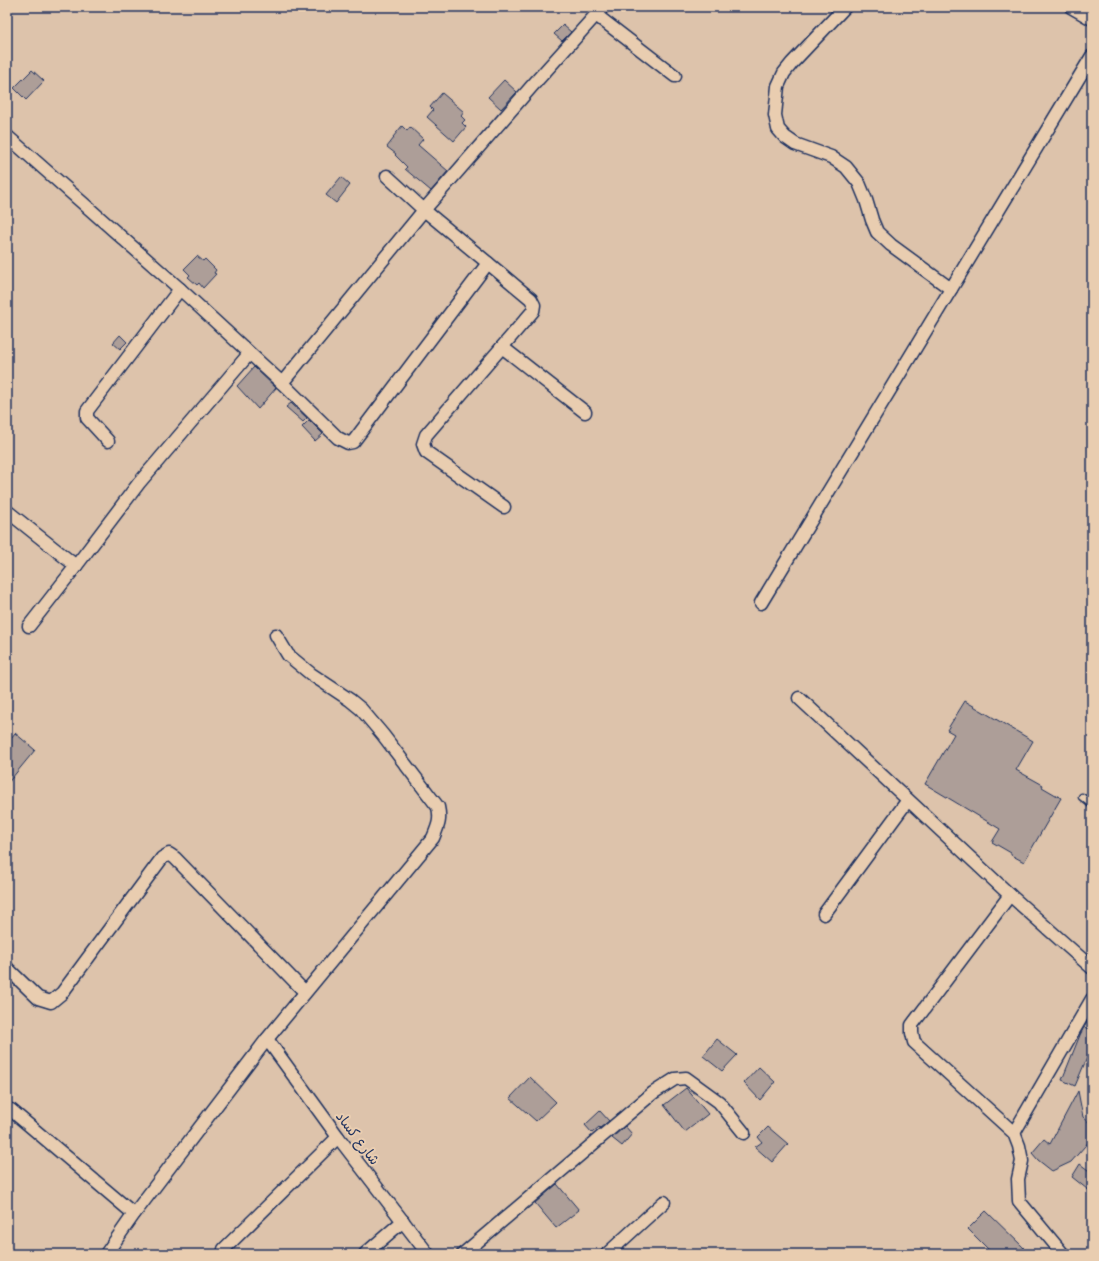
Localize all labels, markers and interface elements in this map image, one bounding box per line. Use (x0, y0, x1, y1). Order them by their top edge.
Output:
street label: شارع كساد (331, 1108, 383, 1169)

